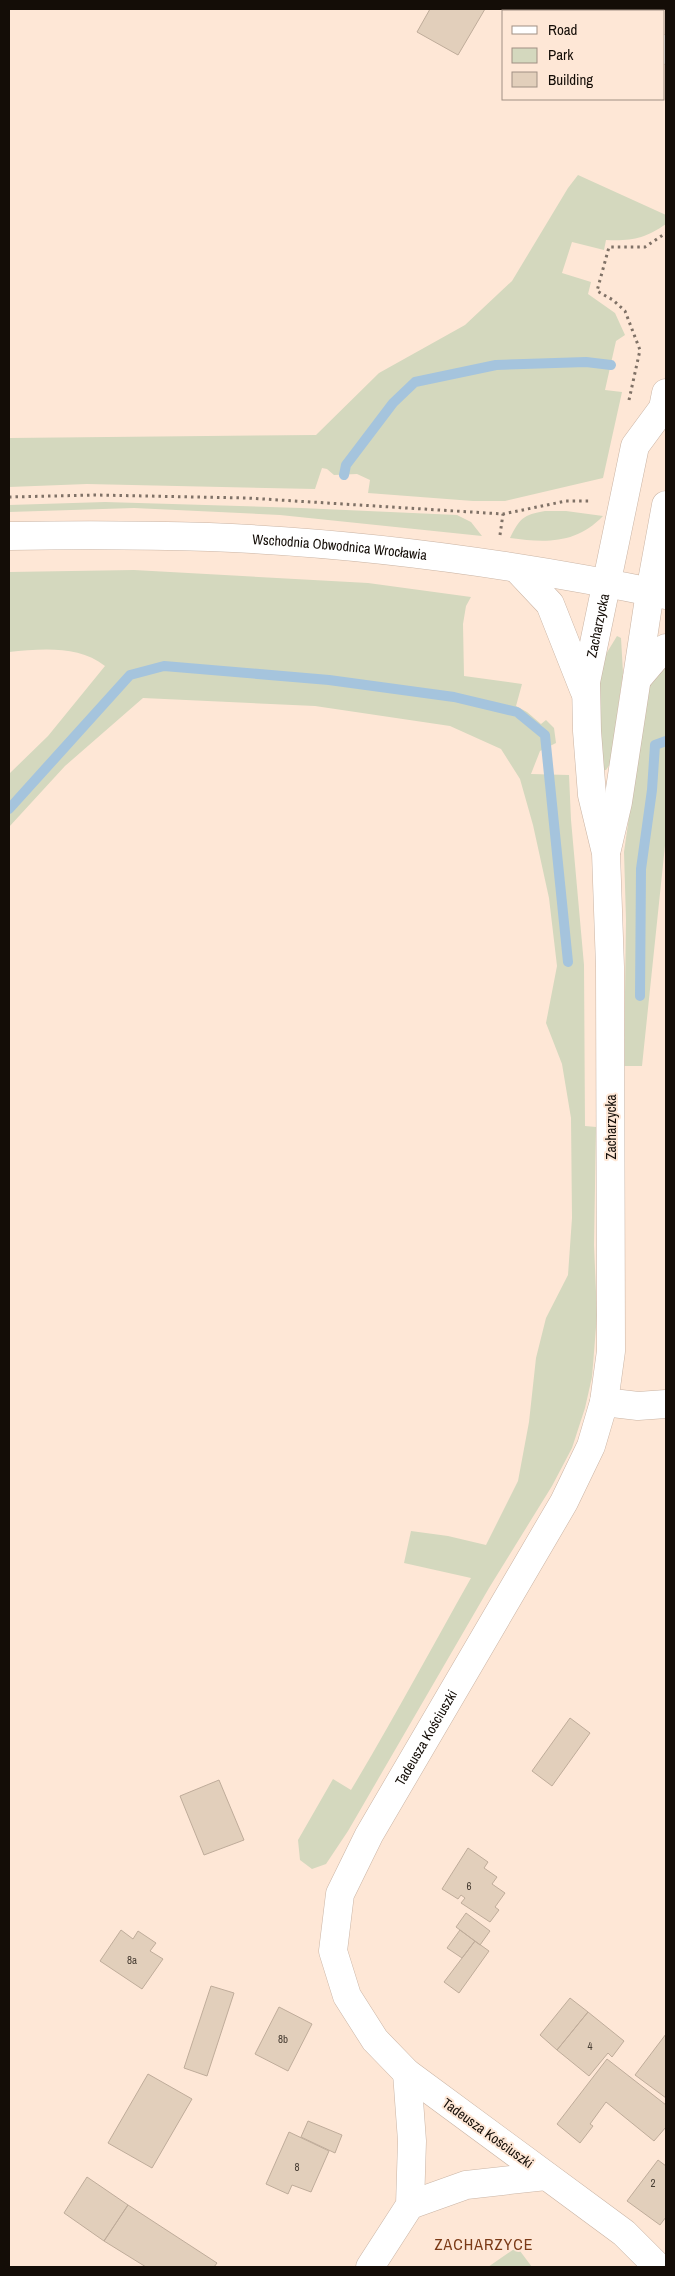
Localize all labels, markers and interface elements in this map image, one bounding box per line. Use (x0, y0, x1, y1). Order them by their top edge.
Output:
legend (502, 10, 665, 100)
text: Road (548, 19, 577, 40)
text: Park (548, 44, 574, 65)
text: Building (548, 69, 593, 90)
street label: Wschodnia Obwodnica Wrocławia (252, 530, 429, 564)
street label: Zacharzycka (582, 591, 613, 659)
street label: Zacharzycka (602, 1094, 620, 1160)
street label: Tadeusza Kościuszki (391, 1686, 461, 1789)
house number: 6 (466, 1879, 472, 1893)
house number: 8a (127, 1953, 137, 1967)
house number: 8b (278, 2032, 288, 2046)
house number: 4 (587, 2039, 593, 2053)
street label: Tadeusza Kościuszki (439, 2094, 537, 2172)
house number: 8 (294, 2160, 300, 2174)
house number: 2 (650, 2176, 656, 2190)
district label: ZACHARZYCE (435, 2233, 533, 2255)

